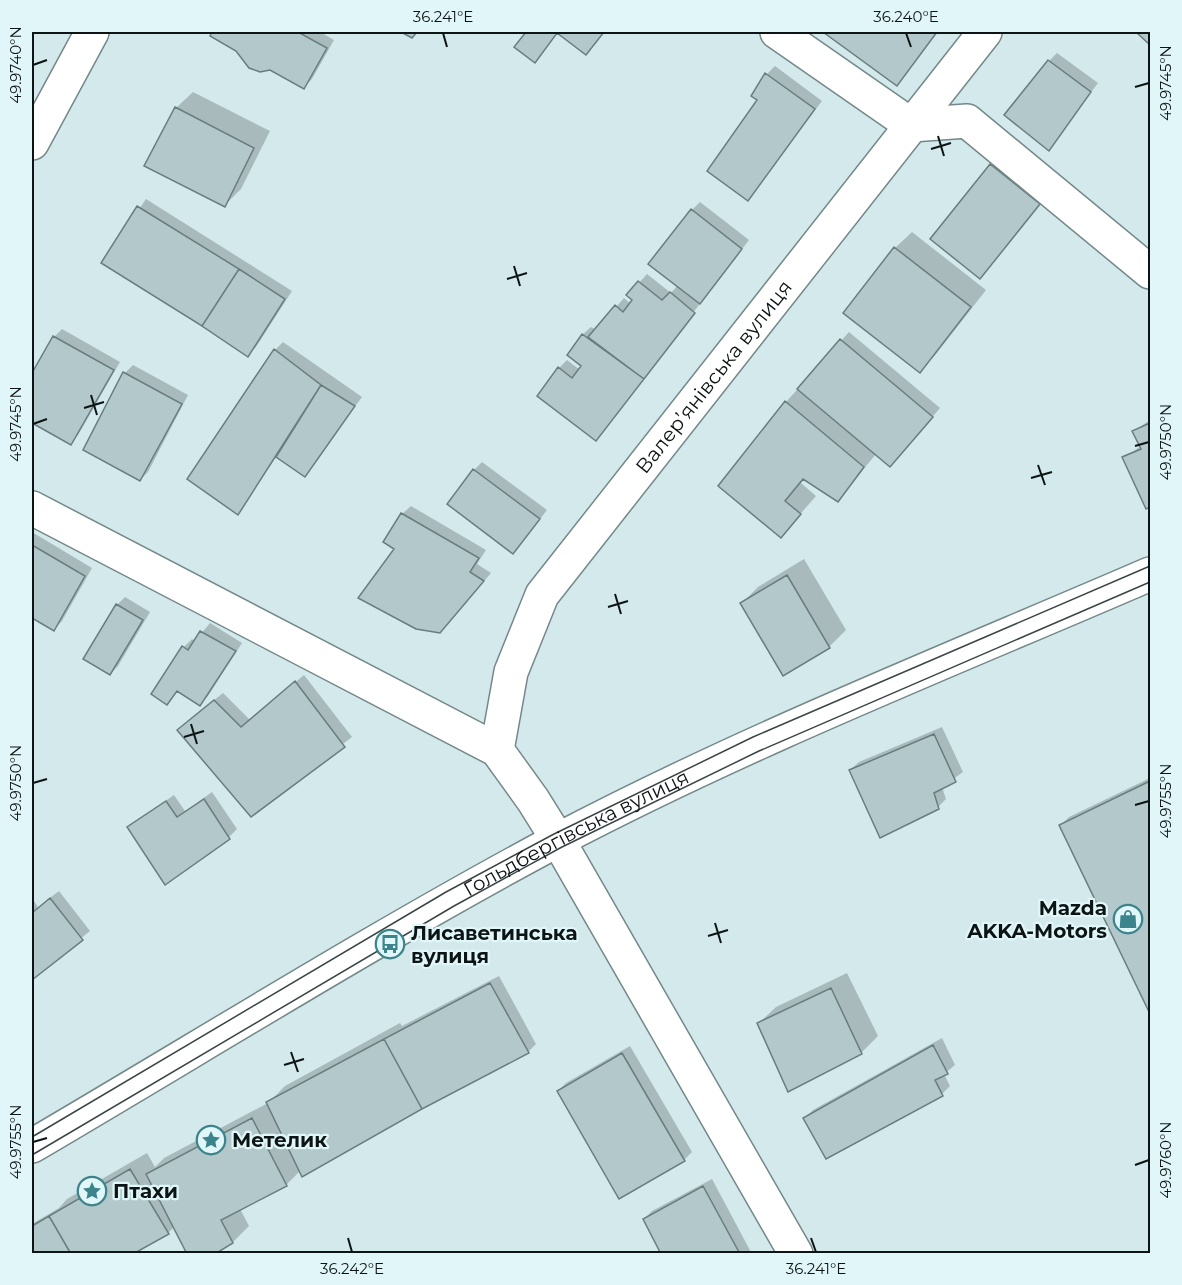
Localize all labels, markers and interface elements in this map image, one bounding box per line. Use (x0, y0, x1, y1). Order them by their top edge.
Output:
text: 36.241°E (413, 7, 473, 26)
text: 36.240°E (873, 7, 939, 26)
text: 49.9740°N (6, 26, 25, 104)
text: 49.9745°N (1156, 45, 1175, 121)
street label: Валер’янівська вулиця (630, 275, 797, 478)
text: 49.9745°N (6, 386, 25, 462)
text: 49.9750°N (1156, 404, 1175, 480)
text: 49.9750°N (6, 745, 25, 821)
text: 49.9755°N (1156, 764, 1175, 838)
street label: Гольдбергівська вулиця (459, 765, 693, 901)
place label: Mazda AKKA-Motors (966, 896, 1107, 943)
shop icon: Mazda AKKA-Motors (1112, 903, 1144, 935)
place label: Лисаветинська вулиця (411, 921, 577, 968)
bus stop icon: Лисаветинська вулиця (374, 928, 406, 960)
text: 49.9755°N (6, 1105, 25, 1179)
text: 49.9760°N (1156, 1121, 1175, 1199)
place icon: Метелик (195, 1124, 227, 1156)
place label: Метелик (232, 1128, 327, 1152)
place icon: Птахи (76, 1175, 108, 1207)
place label: Птахи (113, 1179, 178, 1203)
text: 36.242°E (320, 1259, 384, 1278)
text: 36.241°E (786, 1259, 846, 1278)

